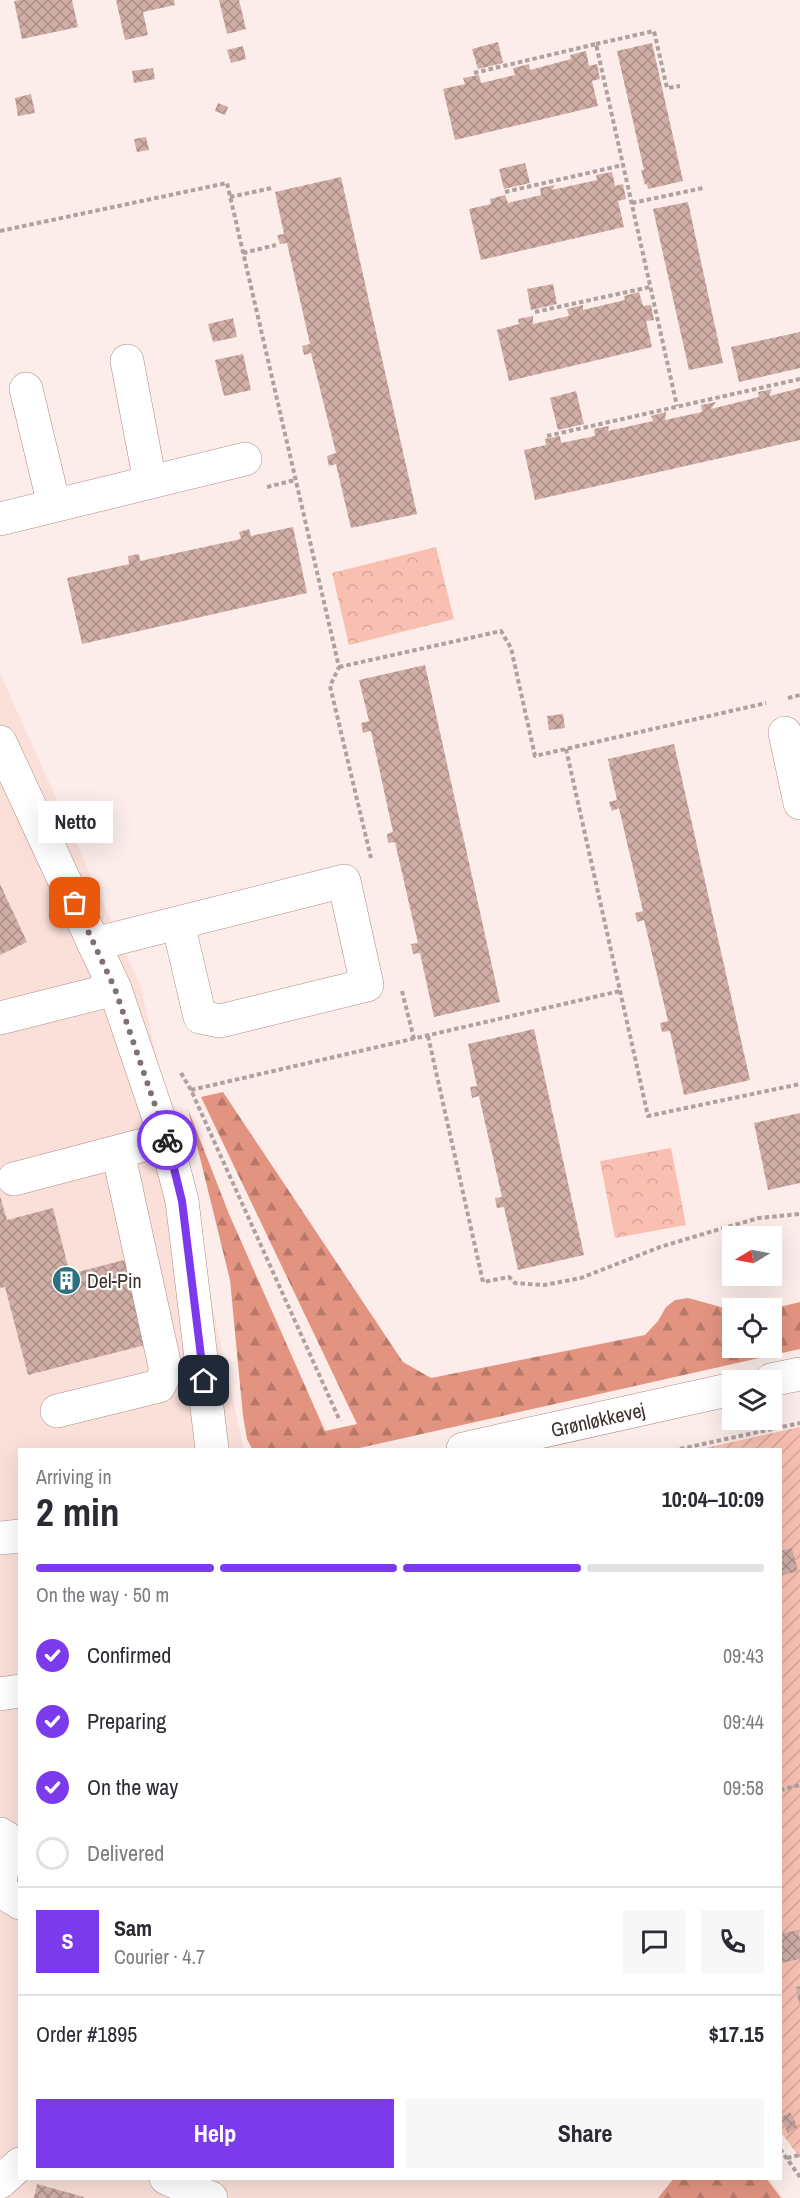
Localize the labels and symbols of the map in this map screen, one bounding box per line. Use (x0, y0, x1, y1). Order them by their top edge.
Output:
callout: Netto (38, 801, 112, 843)
pin (49, 877, 100, 928)
courier (137, 1110, 197, 1170)
north arrow (722, 1226, 782, 1286)
building icon: Del-Pin (50, 1264, 82, 1296)
place label: Del-Pin (87, 1267, 142, 1294)
pin (178, 1355, 229, 1406)
street label: Grønløkkevej (548, 1395, 647, 1443)

